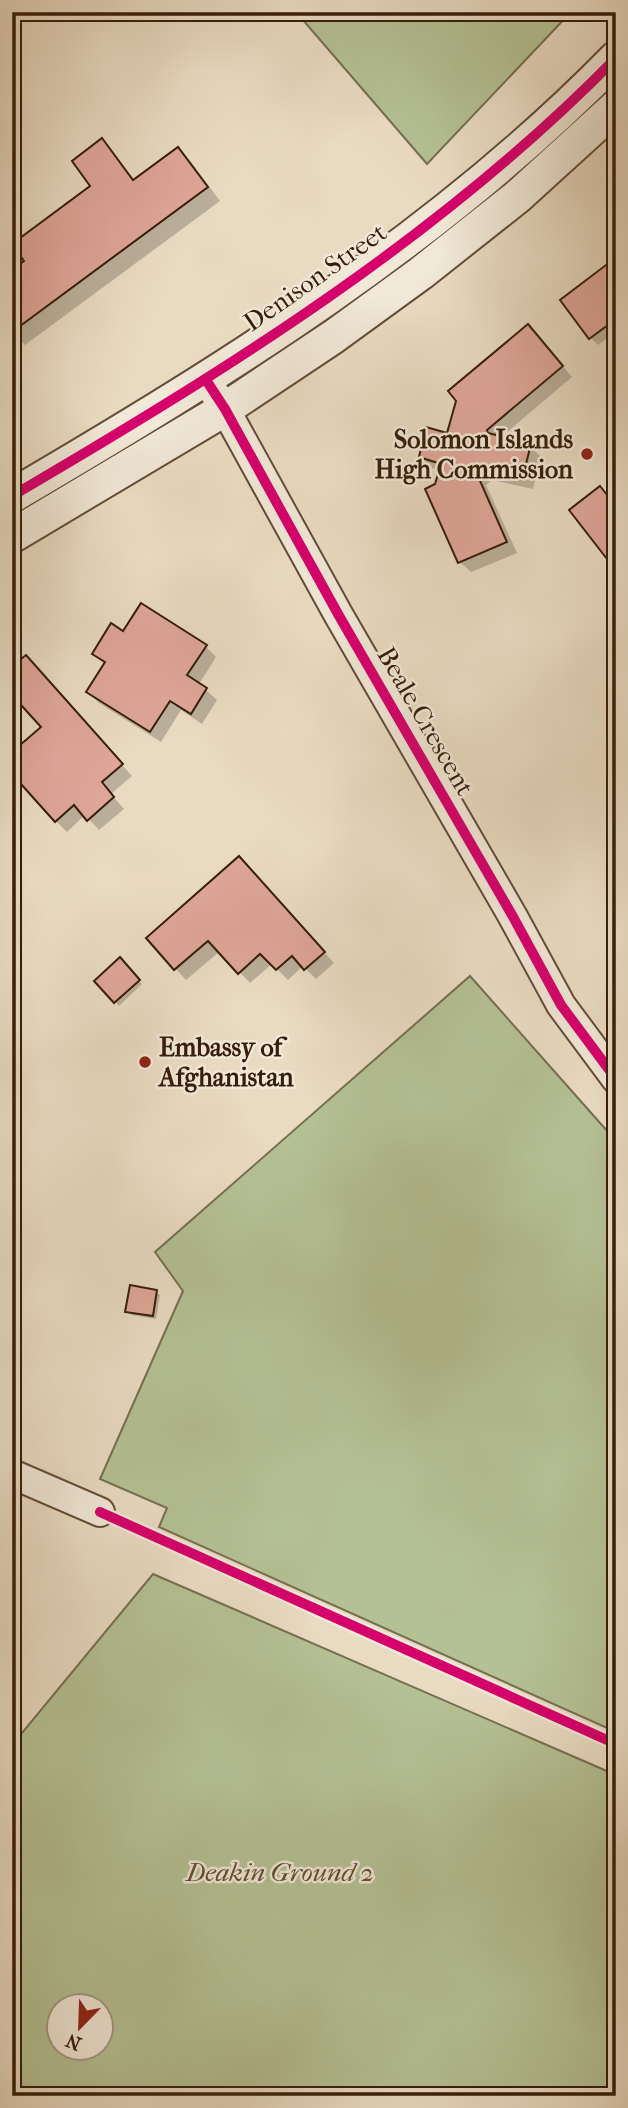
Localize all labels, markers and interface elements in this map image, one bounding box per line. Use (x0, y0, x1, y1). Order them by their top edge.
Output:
street label: Denison Street (238, 216, 393, 338)
place label: Solomon Islands High Commission (375, 424, 574, 485)
marker: Solomon Islands High Commission (579, 446, 595, 462)
street label: Beale Crescent (371, 641, 481, 802)
place label: Embassy of Afghanistan (157, 1032, 294, 1093)
marker: Embassy of Afghanistan (137, 1054, 153, 1070)
park label: Deakin Ground 2 (184, 1857, 374, 1888)
north arrow (46, 1993, 116, 2062)
text: N (62, 2029, 85, 2055)

